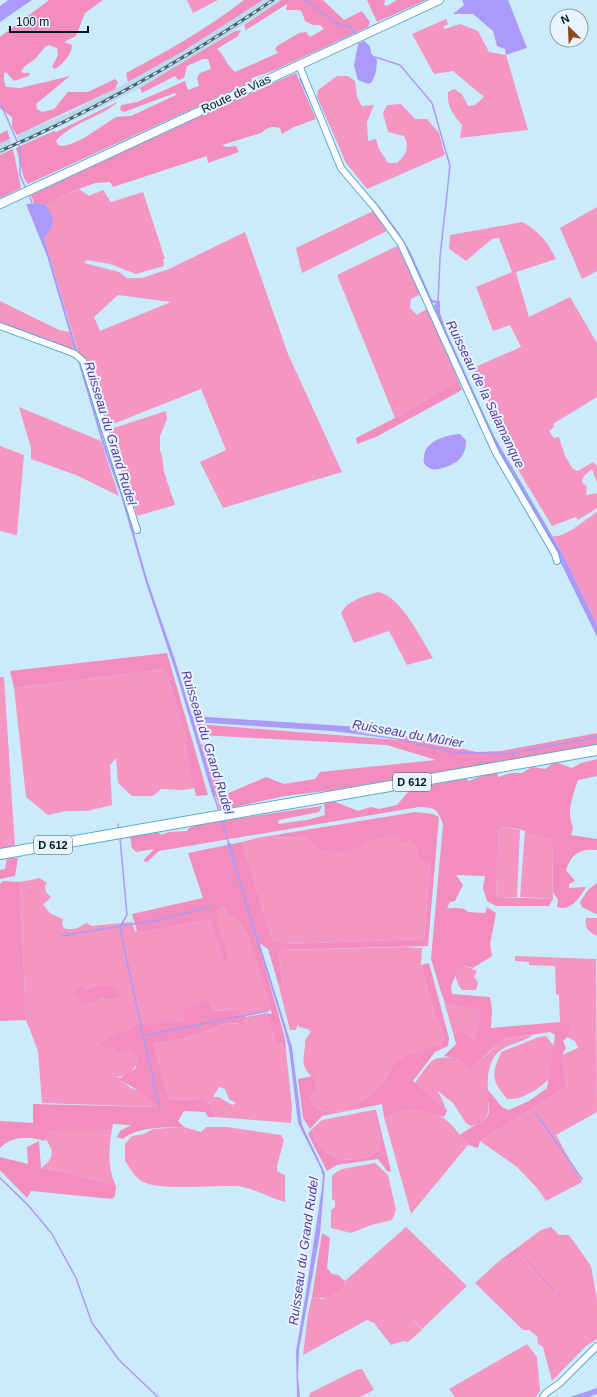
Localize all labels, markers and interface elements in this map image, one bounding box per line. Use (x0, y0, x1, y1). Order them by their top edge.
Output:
scale bar (10, 8, 88, 34)
north arrow (549, 8, 589, 48)
text: N (559, 12, 571, 26)
text: 100 m (16, 15, 49, 29)
street label: Route de Vias (199, 72, 273, 116)
water label: Ruisseau de la Salamanque (443, 318, 528, 471)
water label: Ruisseau du Grand Rudel (81, 359, 140, 508)
water label: Ruisseau du Grand Rudel (178, 668, 237, 817)
water label: Ruisseau du Mûrier (351, 716, 465, 751)
road number: D 612 (393, 773, 431, 791)
road number: D 612 (34, 836, 72, 854)
water label: Ruisseau du Grand Rudel (286, 1175, 321, 1326)

